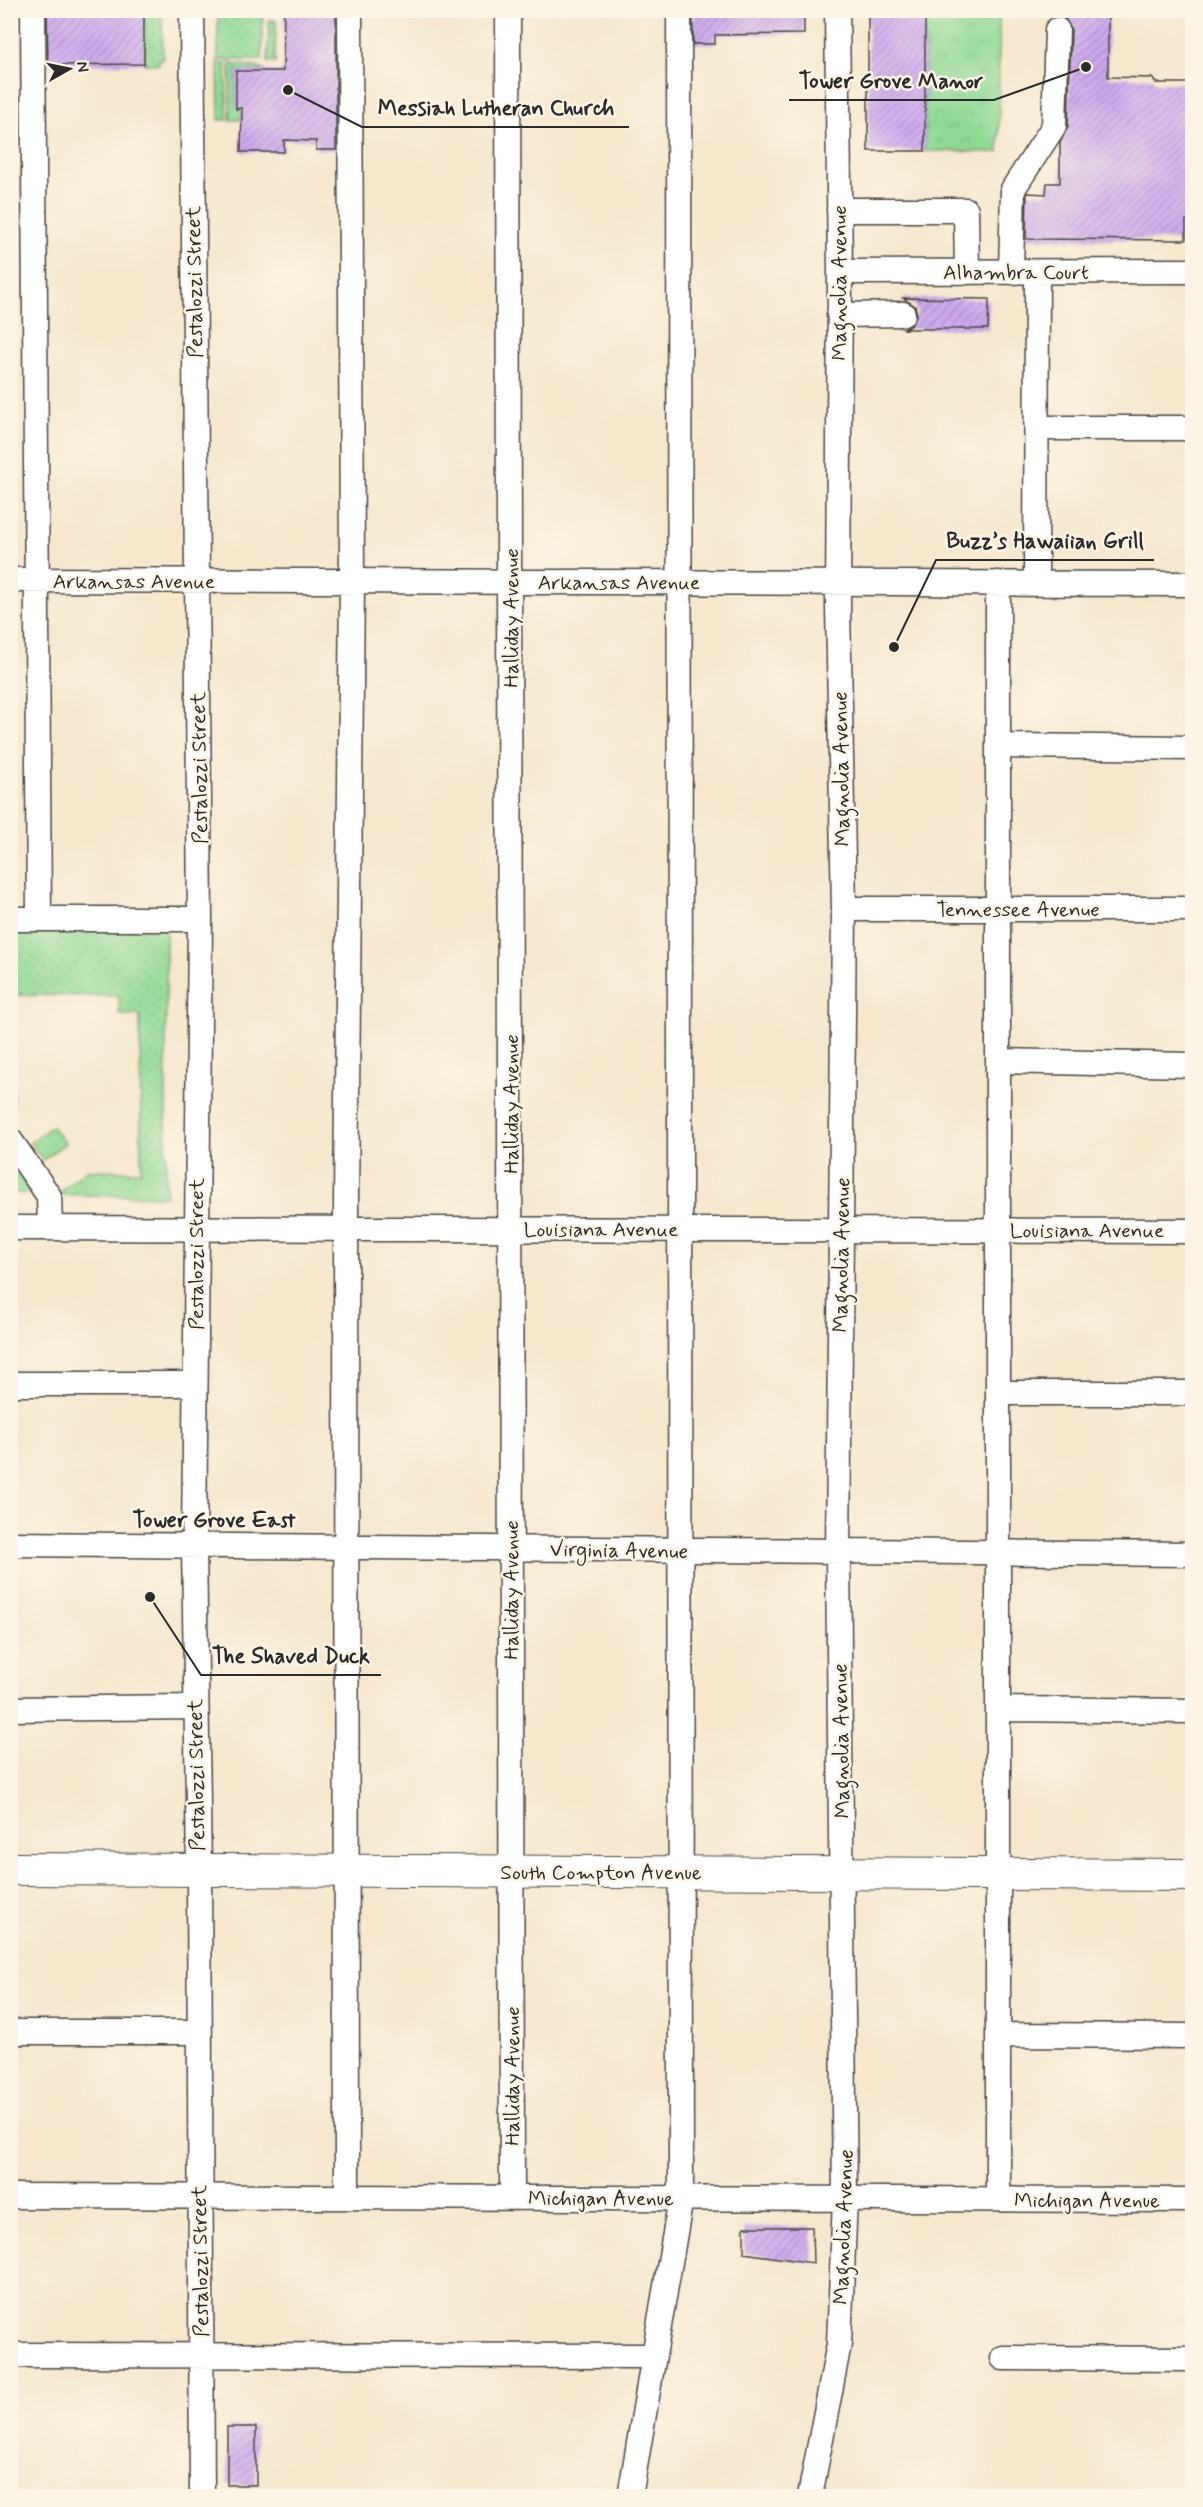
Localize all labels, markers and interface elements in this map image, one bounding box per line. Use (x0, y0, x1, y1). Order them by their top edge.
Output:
north arrow (39, 39, 99, 99)
text: N (71, 60, 94, 74)
callout: Tower Grove Manor (789, 60, 994, 100)
text: Tower Grove Manor (799, 68, 984, 96)
callout: Messiah Lutheran Church (362, 87, 629, 127)
text: Messiah Lutheran Church (378, 95, 614, 123)
street label: Pestalozzi Street (180, 205, 210, 358)
street label: Magnolia Avenue (826, 205, 856, 361)
street label: Alhambra Court (943, 259, 1089, 287)
callout: Buzz’s Hawaiian Grill (936, 520, 1154, 560)
text: Buzz’s Hawaiian Grill (946, 528, 1144, 556)
street label: Halliday Avenue (498, 548, 526, 688)
street label: Arkansas Avenue (53, 568, 215, 596)
street label: Arkansas Avenue (538, 569, 700, 597)
street label: Pestalozzi Street (185, 691, 215, 844)
street label: Magnolia Avenue (827, 691, 859, 847)
street label: Tennessee Avenue (936, 896, 1100, 924)
street label: Halliday Avenue (498, 1034, 526, 1174)
street label: Pestalozzi Street (183, 1177, 211, 1330)
street label: Magnolia Avenue (827, 1177, 859, 1333)
street label: Louisiana Avenue (524, 1216, 678, 1244)
street label: Louisiana Avenue (1010, 1217, 1164, 1245)
district label: Tower Grove East (132, 1507, 296, 1535)
street label: Halliday Avenue (498, 1520, 526, 1660)
street label: Virginia Avenue (550, 1536, 688, 1567)
callout: The Shaved Duck (201, 1635, 381, 1675)
text: The Shaved Duck (212, 1643, 370, 1671)
street label: Magnolia Avenue (827, 1663, 859, 1819)
street label: Pestalozzi Street (182, 1698, 212, 1851)
street label: South Compton Avenue (500, 1859, 702, 1887)
street label: Halliday Avenue (499, 2006, 527, 2146)
street label: Magnolia Avenue (827, 2149, 863, 2305)
street label: Pestalozzi Street (186, 2184, 216, 2337)
street label: Michigan Avenue (528, 2185, 674, 2213)
street label: Michigan Avenue (1014, 2187, 1160, 2215)

